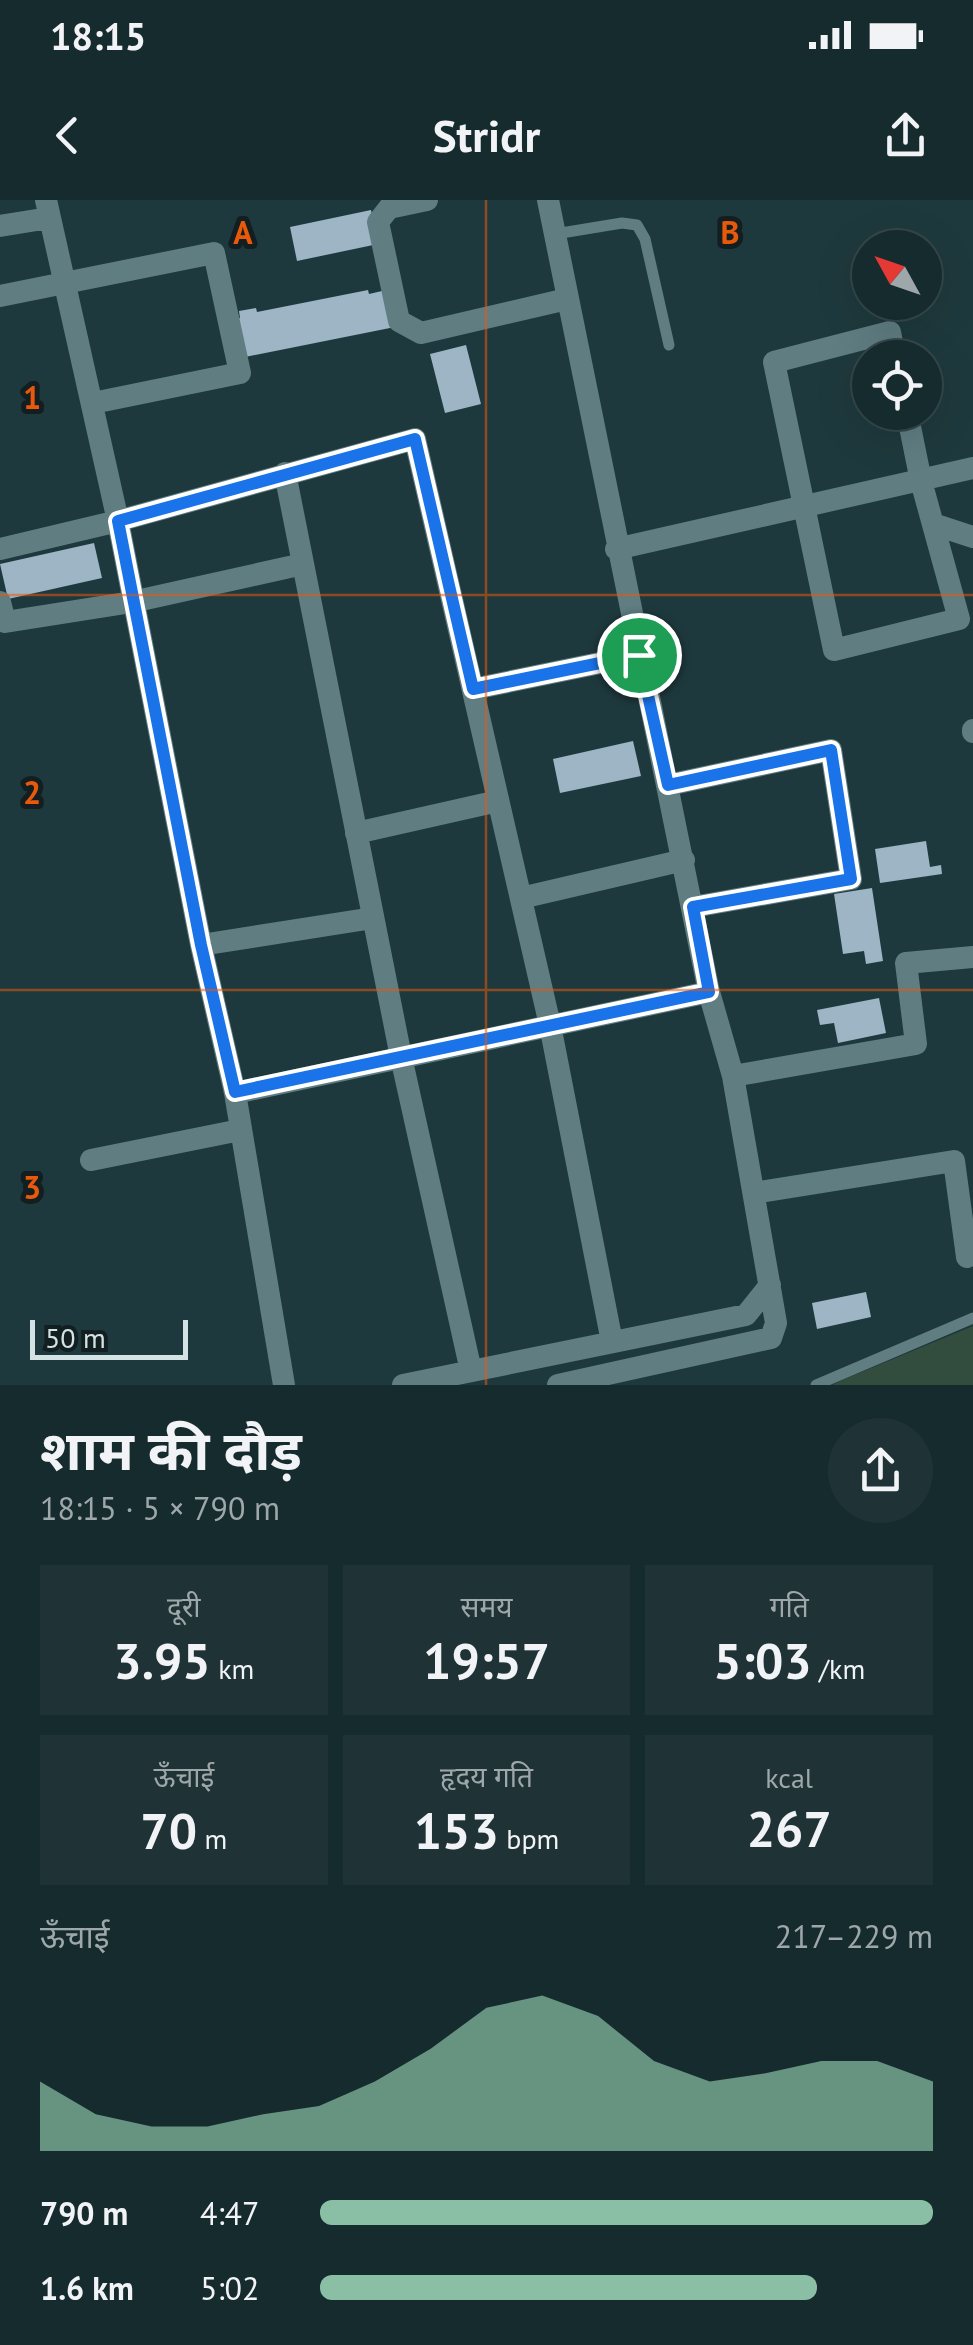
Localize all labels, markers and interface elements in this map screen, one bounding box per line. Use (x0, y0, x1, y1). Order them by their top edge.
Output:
text: 18:15 (50, 11, 146, 60)
text: Stridr (433, 106, 540, 164)
icon: back (40, 108, 95, 163)
icon: share (878, 108, 933, 163)
text: A (233, 211, 253, 253)
text: B (721, 211, 739, 253)
north arrow (852, 230, 942, 320)
map controls (852, 230, 942, 430)
button: locate (852, 340, 942, 430)
text: 1 (23, 376, 41, 418)
pin (597, 613, 682, 698)
icon: arrive (612, 628, 667, 683)
text: 2 (23, 771, 41, 813)
text: 3 (23, 1166, 41, 1208)
scale bar (30, 1315, 188, 1360)
text: 50 m (45, 1319, 106, 1356)
text: शाम की दौड़ (40, 1414, 302, 1485)
button: share (828, 1418, 933, 1523)
text: 18:15 · 5 × 790 m (40, 1487, 280, 1529)
text: दूरी (167, 1588, 201, 1625)
text: समय (461, 1588, 512, 1625)
text: गति (770, 1588, 809, 1625)
text: 3.95 (113, 1628, 211, 1693)
text: 19:57 (423, 1628, 550, 1693)
text: 5:03 (713, 1628, 812, 1693)
text: km (211, 1650, 254, 1687)
text: /km (812, 1650, 865, 1687)
text: ऊँचाई (153, 1758, 214, 1795)
text: हृदय गति (440, 1758, 533, 1795)
text: kcal (765, 1759, 813, 1796)
text: 267 (747, 1796, 832, 1861)
text: 70 (140, 1798, 197, 1863)
text: 153 (414, 1798, 499, 1863)
text: m (197, 1820, 227, 1857)
text: bpm (499, 1820, 559, 1857)
text: ऊँचाई (40, 1915, 109, 1957)
text: 217–229 m (775, 1915, 933, 1957)
text: 790 m (40, 2192, 128, 2234)
text: 4:47 (200, 2192, 259, 2234)
text: 1.6 km (40, 2267, 134, 2309)
text: 5:02 (200, 2267, 259, 2309)

